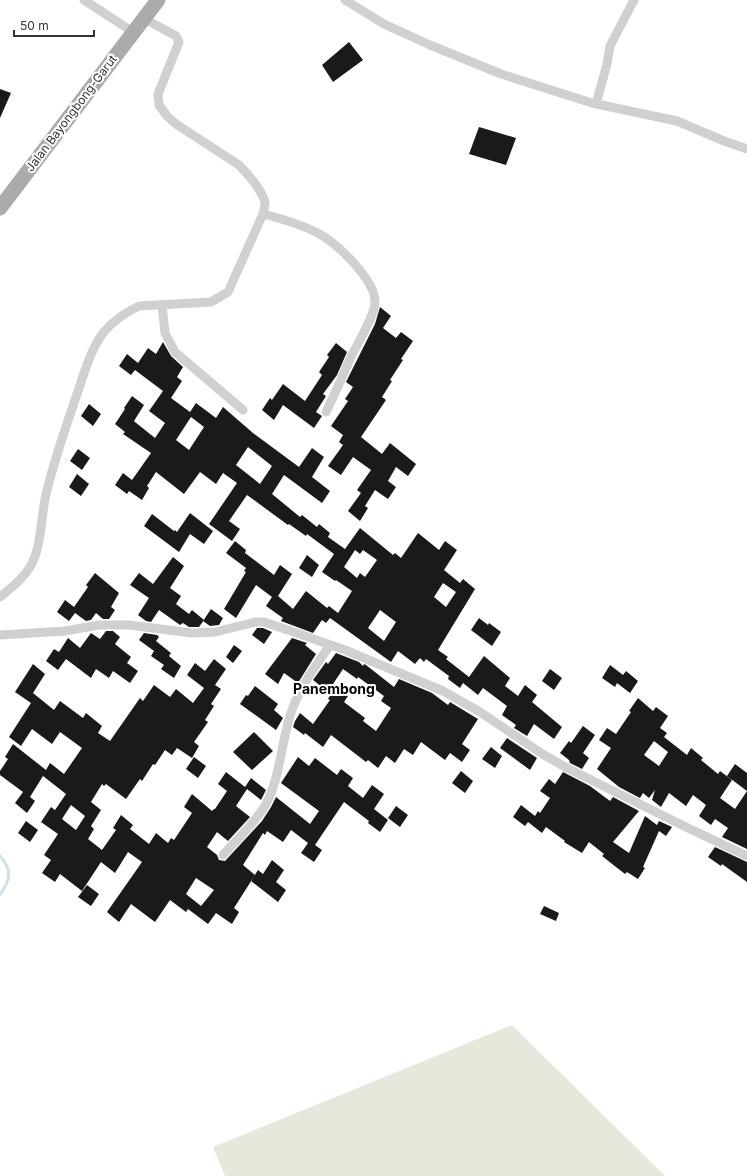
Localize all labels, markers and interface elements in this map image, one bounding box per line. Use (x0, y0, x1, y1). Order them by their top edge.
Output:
scale bar (14, 12, 94, 38)
text: 50 m (20, 18, 49, 33)
street label: Jalan Bayongbong-Garut (22, 52, 120, 174)
district label: Panembong (293, 680, 375, 697)

